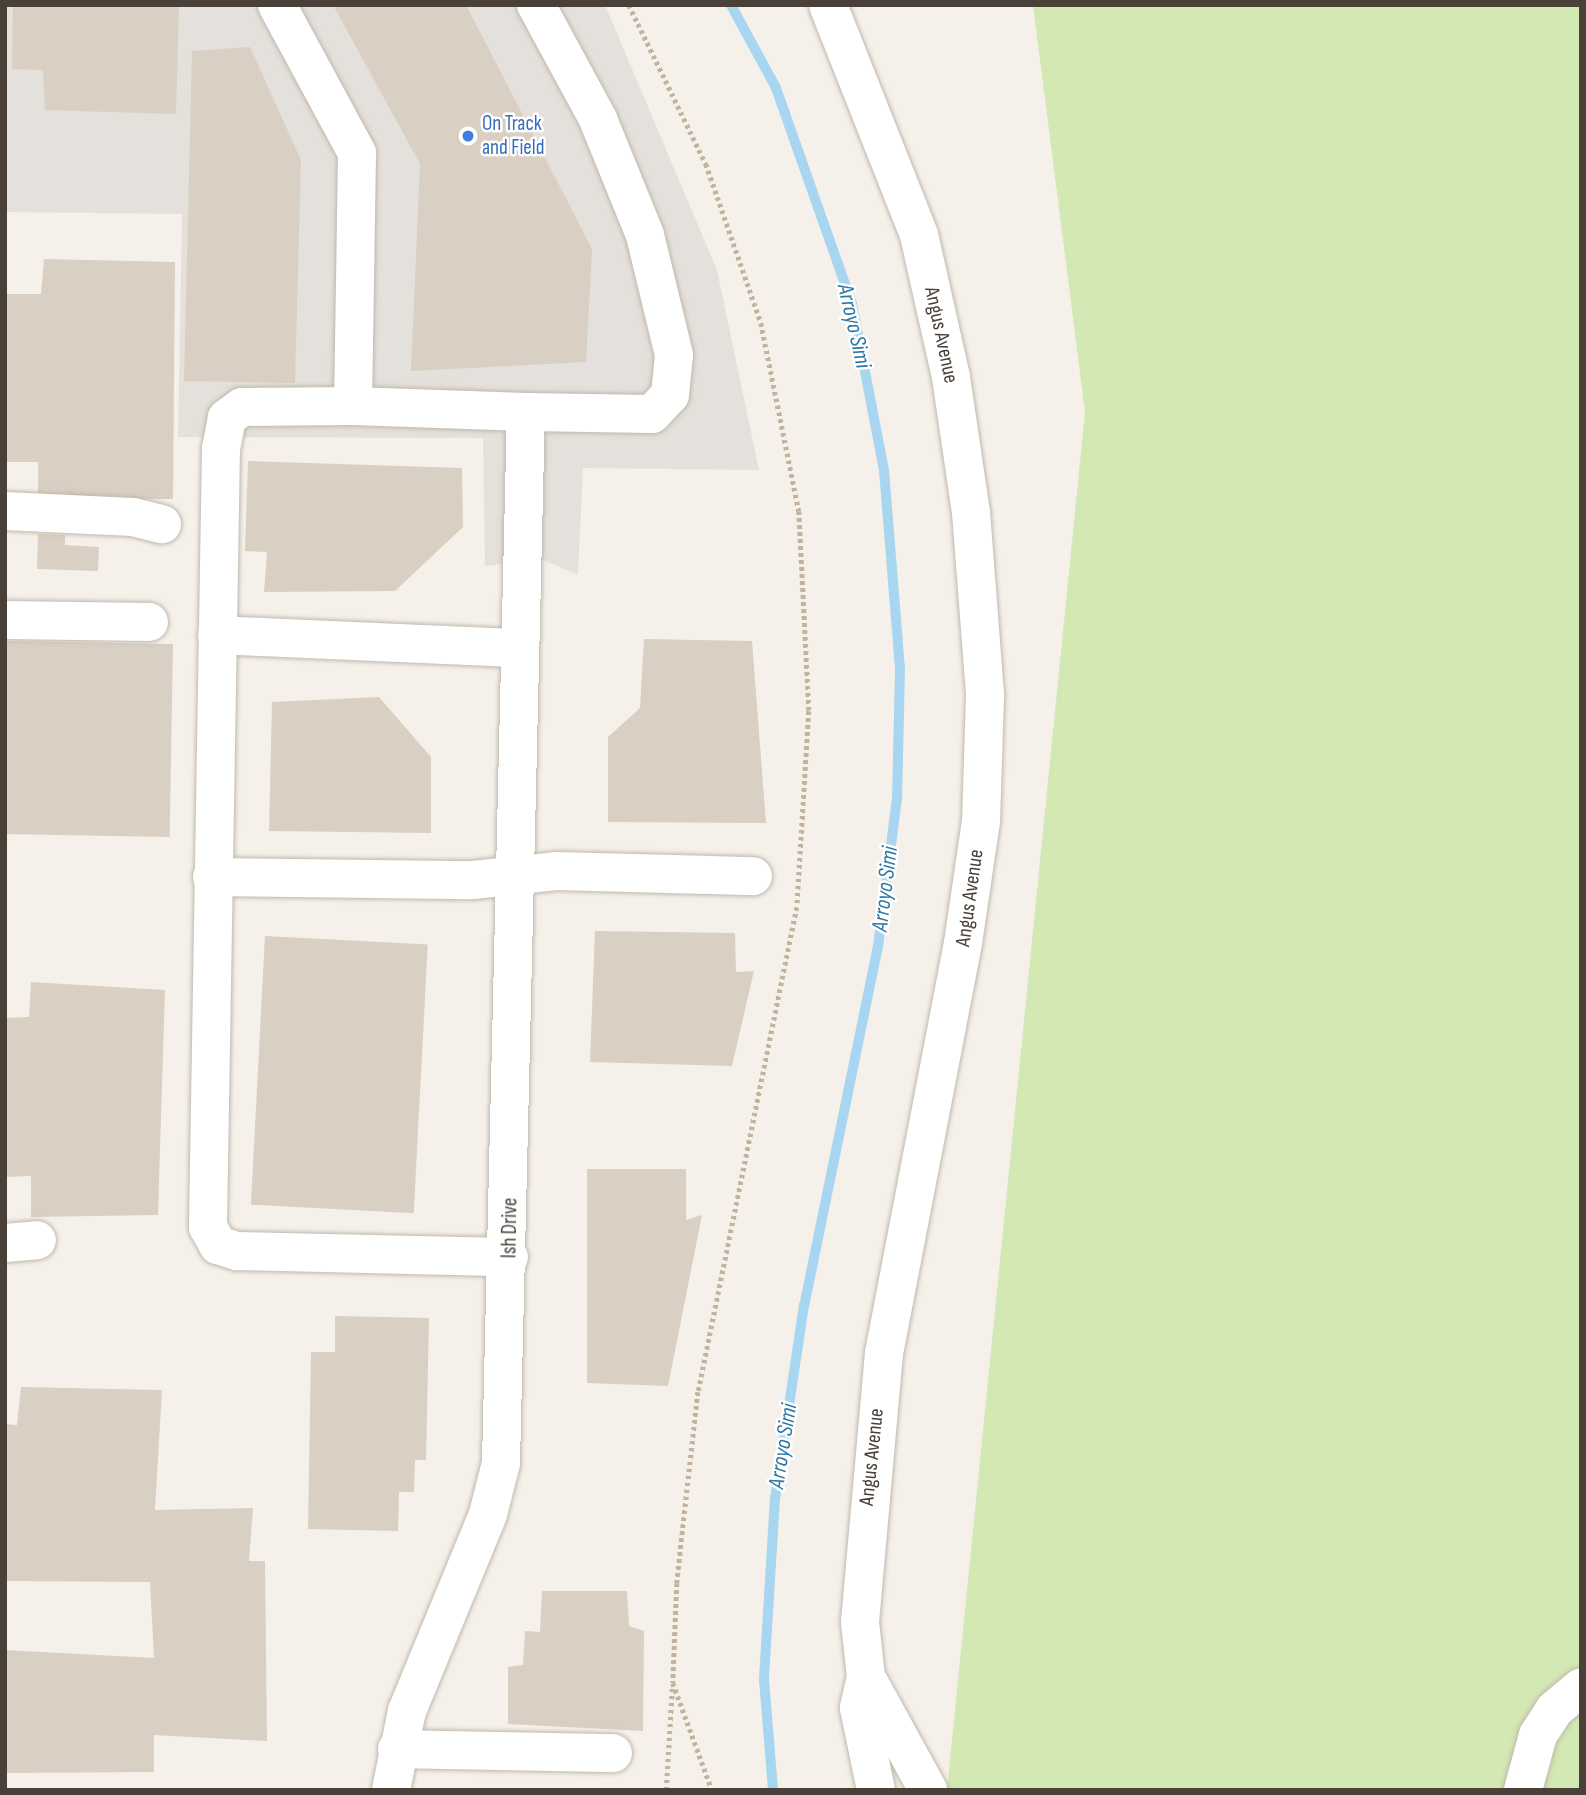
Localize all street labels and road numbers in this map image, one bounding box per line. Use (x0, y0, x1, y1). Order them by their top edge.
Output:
street label: Angus Avenue (919, 285, 963, 385)
street label: Angus Avenue (951, 848, 989, 948)
street label: Ish Drive (497, 1197, 523, 1259)
street label: Angus Avenue (854, 1407, 890, 1507)

